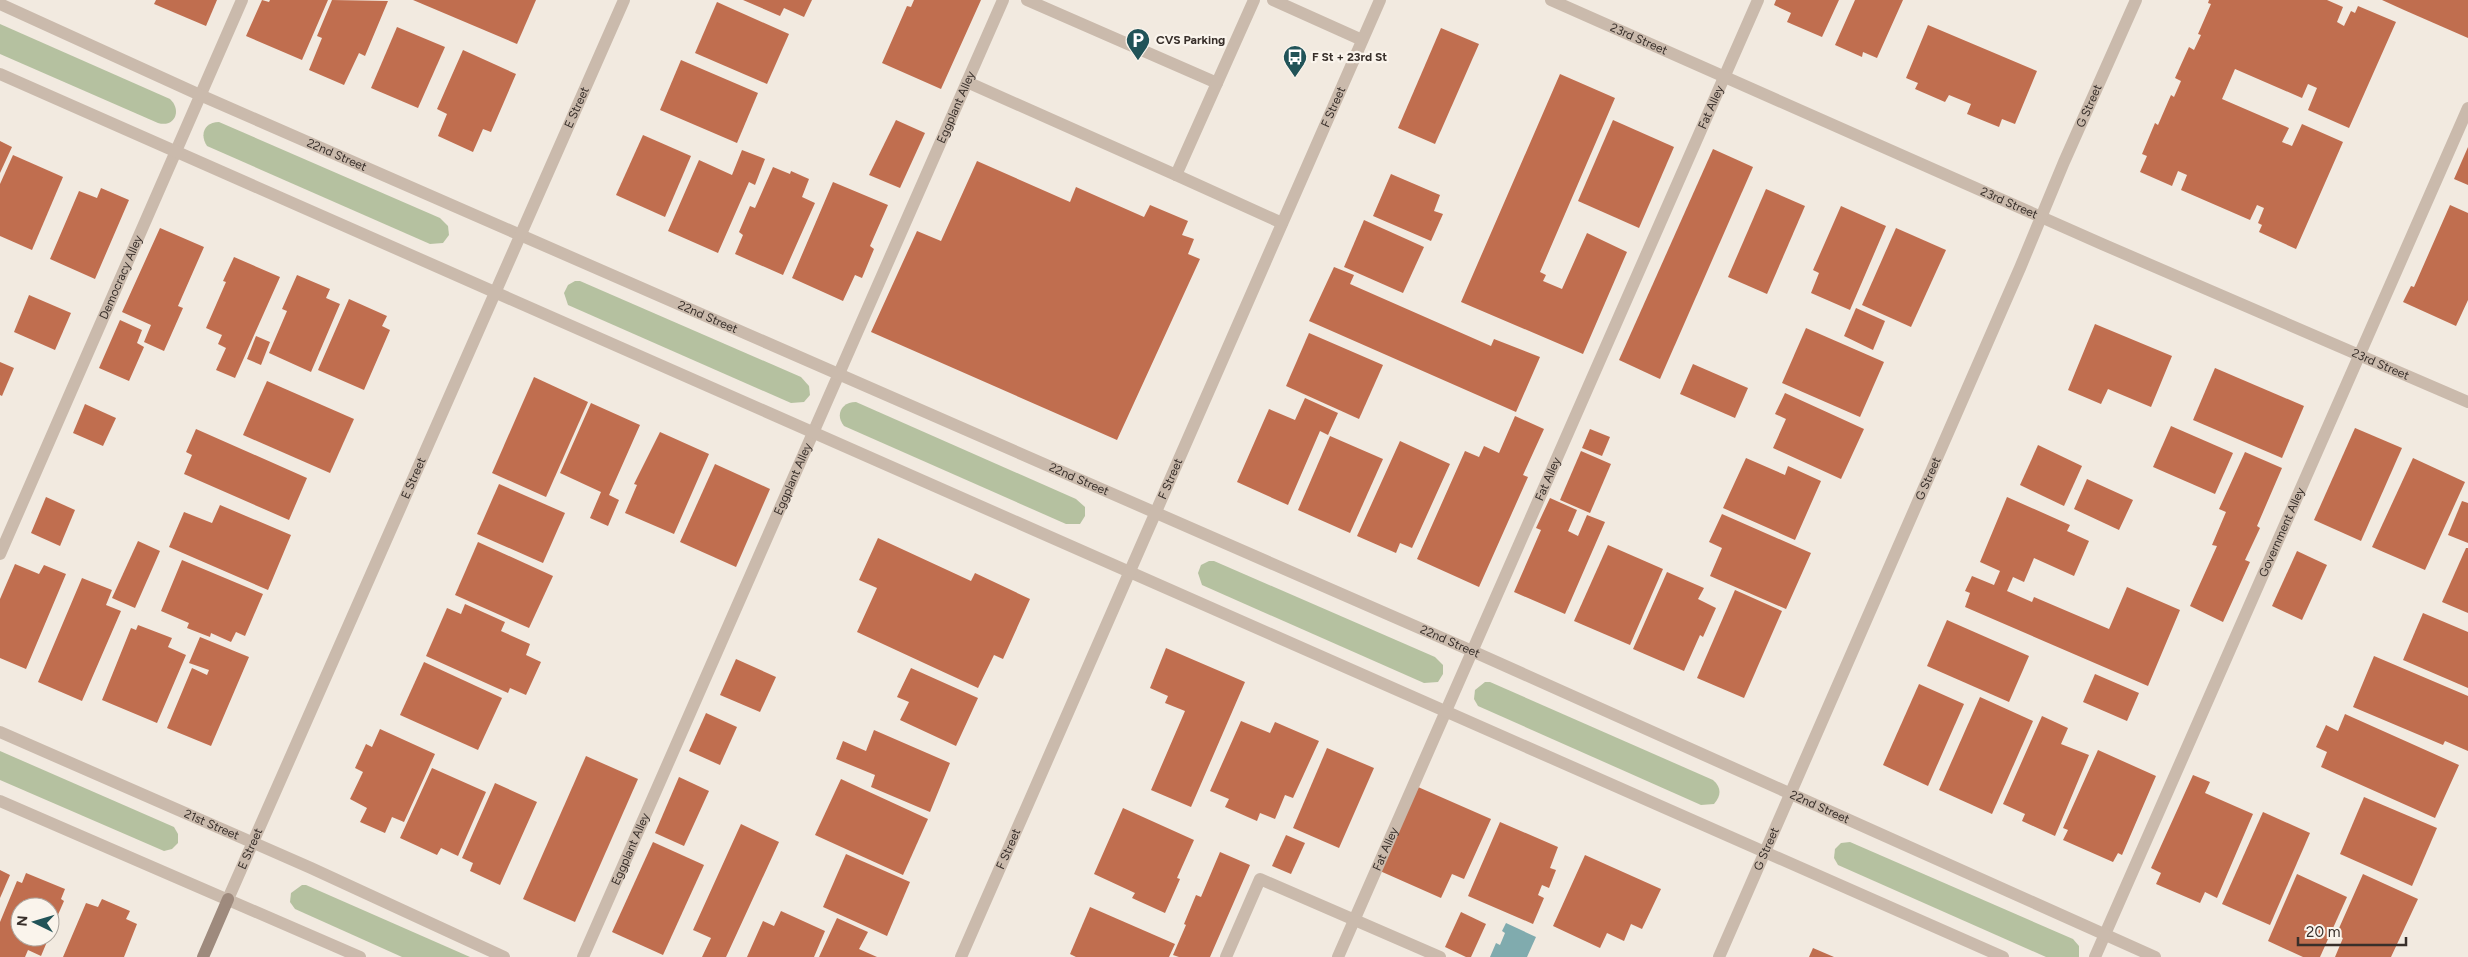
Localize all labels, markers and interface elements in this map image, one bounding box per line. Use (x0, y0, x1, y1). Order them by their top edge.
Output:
street label: 23rd Street (1608, 20, 1670, 58)
parking icon: CVS Parking (1125, 27, 1151, 61)
place label: CVS Parking (1156, 33, 1225, 47)
bus stop icon: F St + 23rd St (1282, 44, 1308, 78)
place label: F St + 23rd St (1312, 50, 1387, 64)
street label: Eggplant Alley (934, 68, 978, 145)
street label: G Street (2073, 82, 2105, 130)
street label: Fat Alley (1695, 83, 1727, 131)
street label: E Street (561, 84, 592, 130)
street label: F Street (1318, 84, 1348, 129)
street label: 22nd Street (305, 136, 369, 174)
street label: 23rd Street (1978, 184, 2040, 222)
street label: Democracy Alley (96, 232, 146, 321)
street label: 22nd Street (676, 298, 740, 336)
street label: 23rd Street (2350, 346, 2412, 383)
street label: Eggplant Alley (771, 440, 815, 517)
street label: Fat Alley (1532, 454, 1564, 503)
street label: G Street (1912, 454, 1944, 502)
street label: E Street (398, 455, 429, 501)
street label: F Street (1155, 456, 1186, 501)
street label: 22nd Street (1047, 460, 1111, 499)
street label: Government Alley (2256, 485, 2308, 579)
street label: 22nd Street (1418, 622, 1483, 661)
street label: 22nd Street (1788, 787, 1852, 826)
street label: 21st Street (182, 806, 242, 843)
street label: Eggplant Alley (608, 810, 653, 887)
street label: Fat Alley (1370, 824, 1401, 873)
street label: E Street (235, 825, 266, 872)
street label: G Street (1751, 825, 1782, 873)
street label: F Street (993, 826, 1024, 871)
north arrow (10, 897, 60, 947)
scale bar (2298, 914, 2406, 946)
text: N (14, 915, 31, 927)
text: 20 m (2306, 923, 2340, 941)

